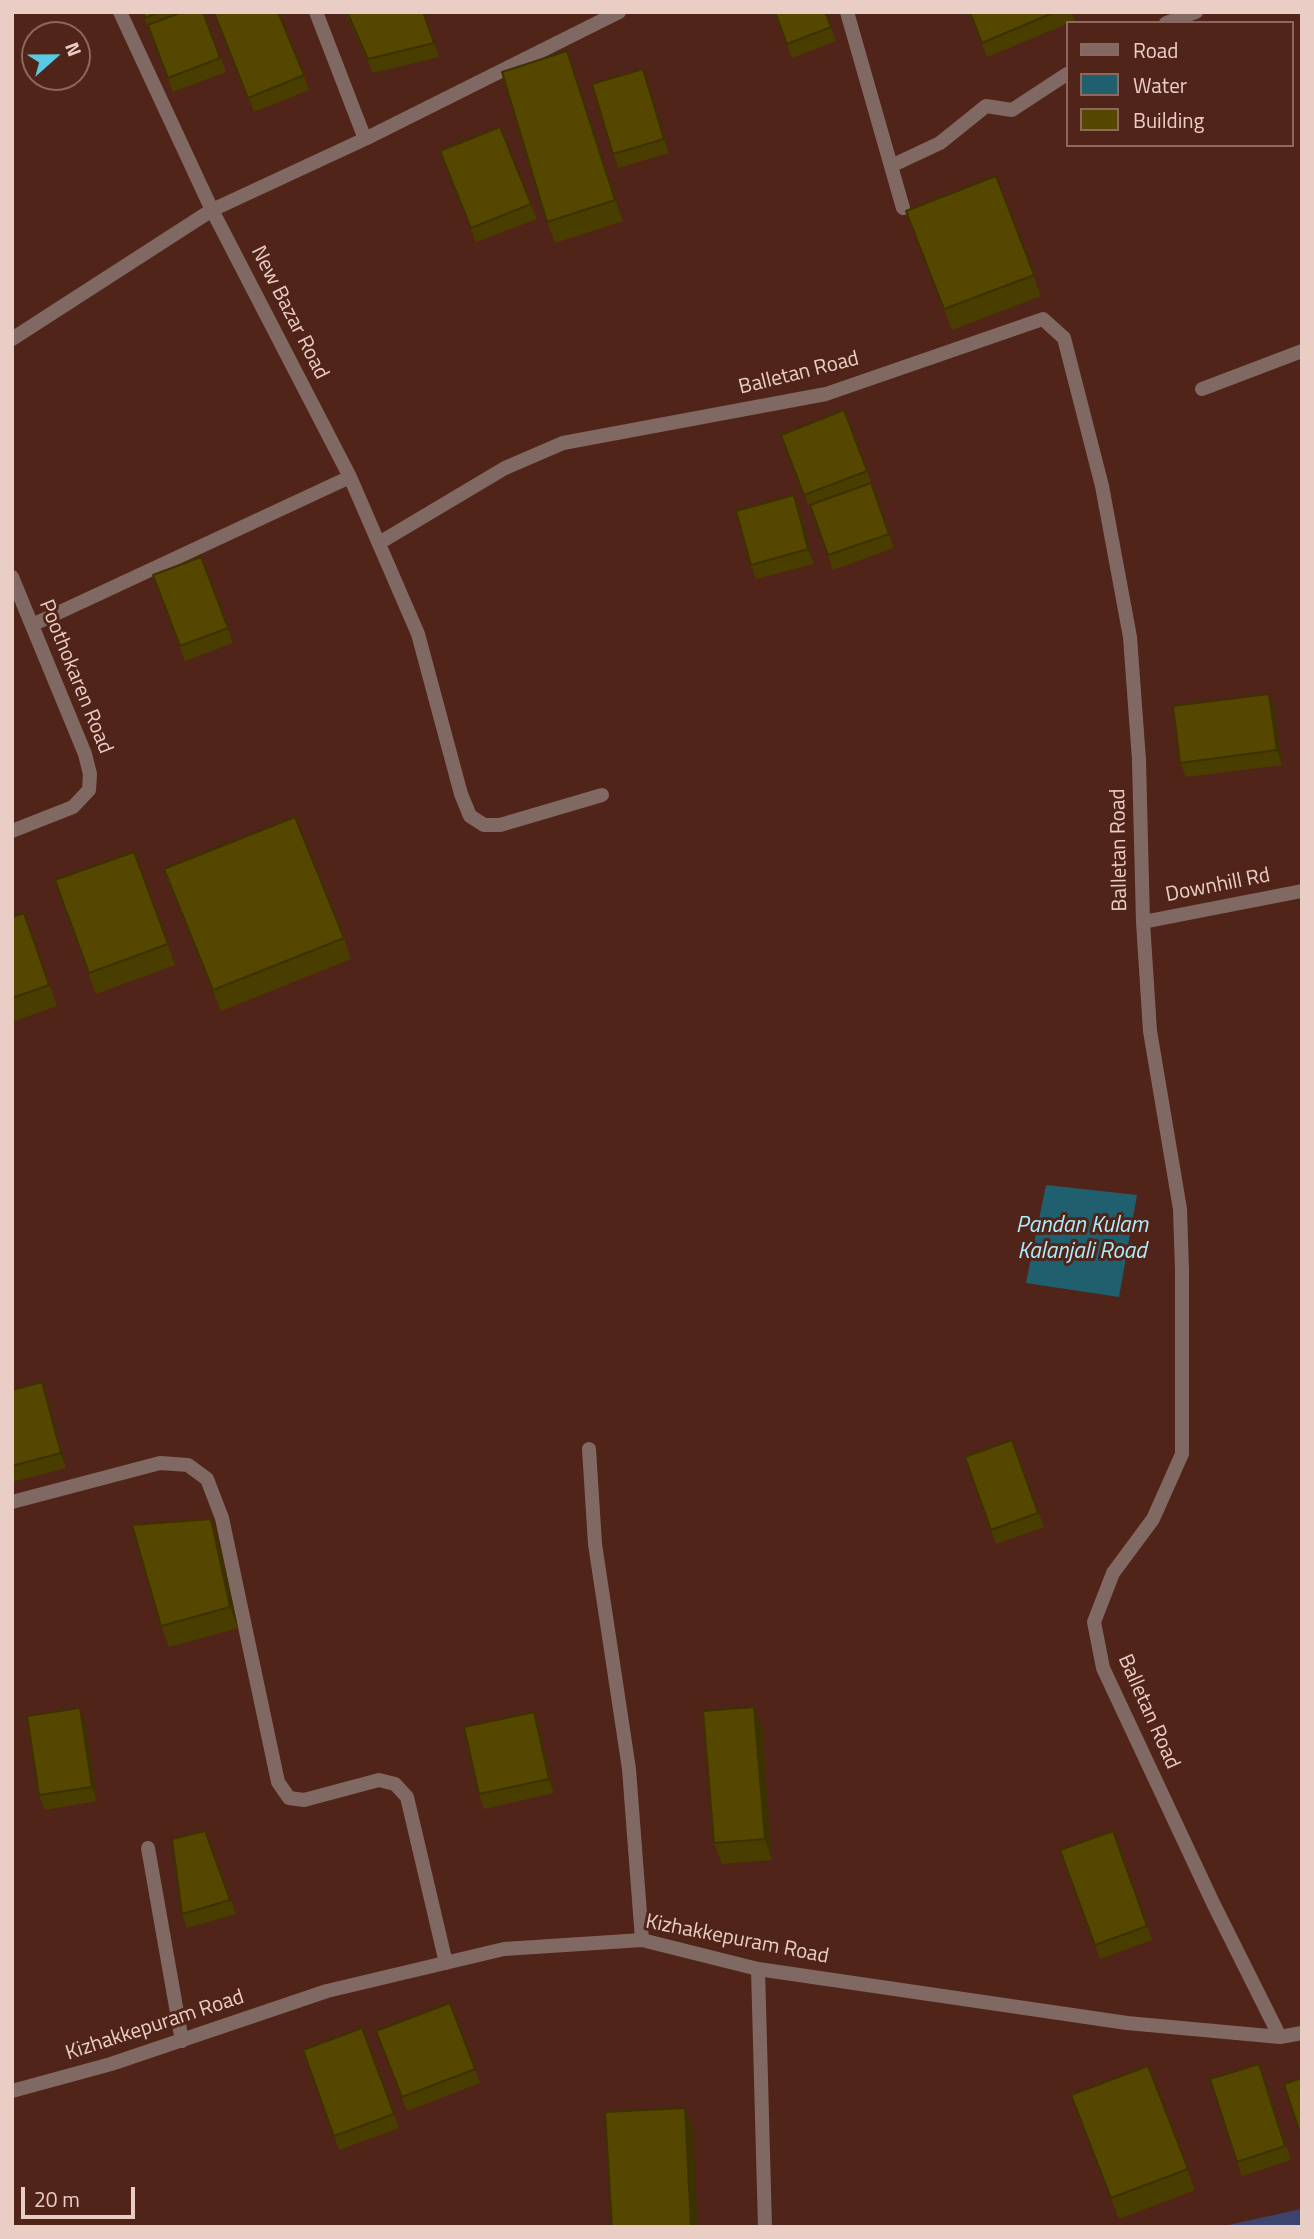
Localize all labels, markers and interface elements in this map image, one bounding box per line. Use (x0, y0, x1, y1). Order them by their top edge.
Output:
north arrow (21, 21, 91, 91)
legend (1066, 21, 1293, 147)
text: Road (1133, 34, 1178, 66)
text: N (58, 38, 90, 60)
text: Water (1133, 69, 1187, 101)
text: Building (1133, 104, 1204, 136)
street label: New Bazar Road (245, 242, 333, 384)
street label: Balletan Road (736, 347, 862, 401)
street label: Poothokaren Road (33, 596, 117, 758)
street label: Balletan Road (1106, 788, 1134, 912)
street label: Downhill Rd (1164, 864, 1272, 908)
water label: Pandan Kulam Kalanjali Road (1016, 1212, 1148, 1266)
street label: Balletan Road (1111, 1651, 1185, 1773)
street label: Kizhakkepuram Road (643, 1910, 831, 1970)
street label: Kizhakkepuram Road (63, 1985, 247, 2067)
scale bar (24, 2172, 138, 2216)
text: 20 m (34, 2183, 80, 2215)

